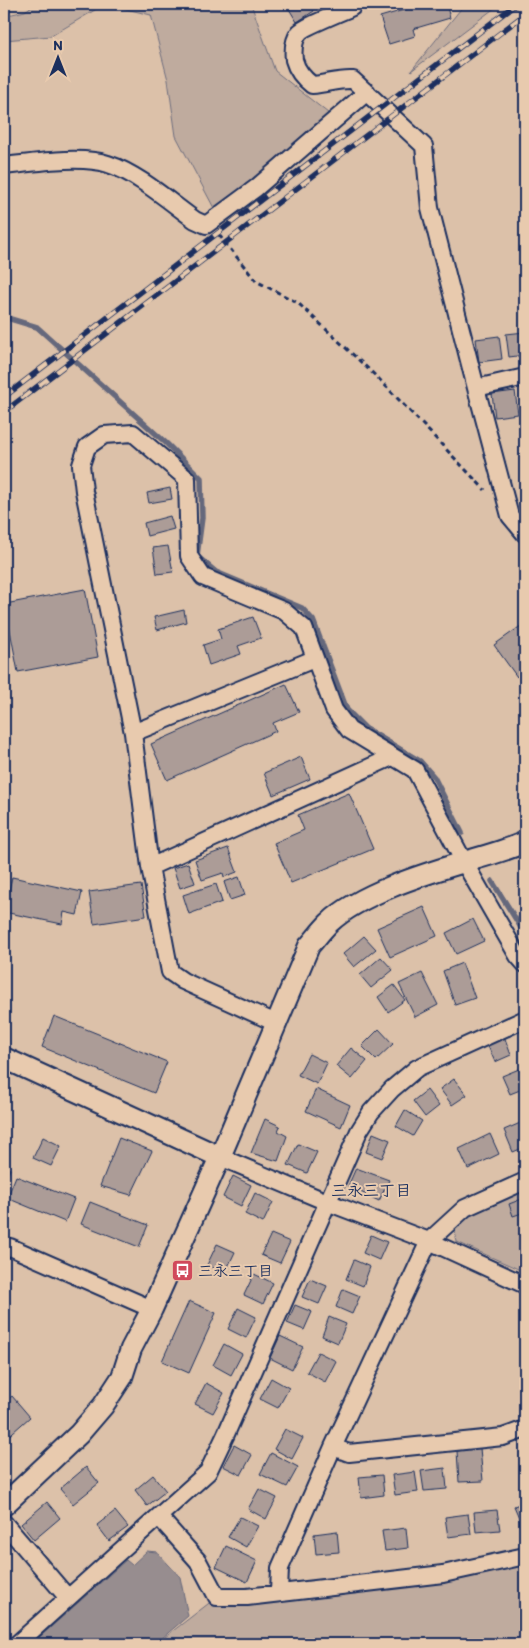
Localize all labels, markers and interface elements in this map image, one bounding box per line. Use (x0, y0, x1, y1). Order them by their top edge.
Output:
north arrow (32, 32, 82, 82)
text: N (53, 37, 63, 54)
district label: 三永三丁目 (331, 1181, 411, 1200)
bus stop icon: 三永三丁目 (170, 1259, 194, 1283)
place label: 三永三丁目 (198, 1262, 273, 1280)

